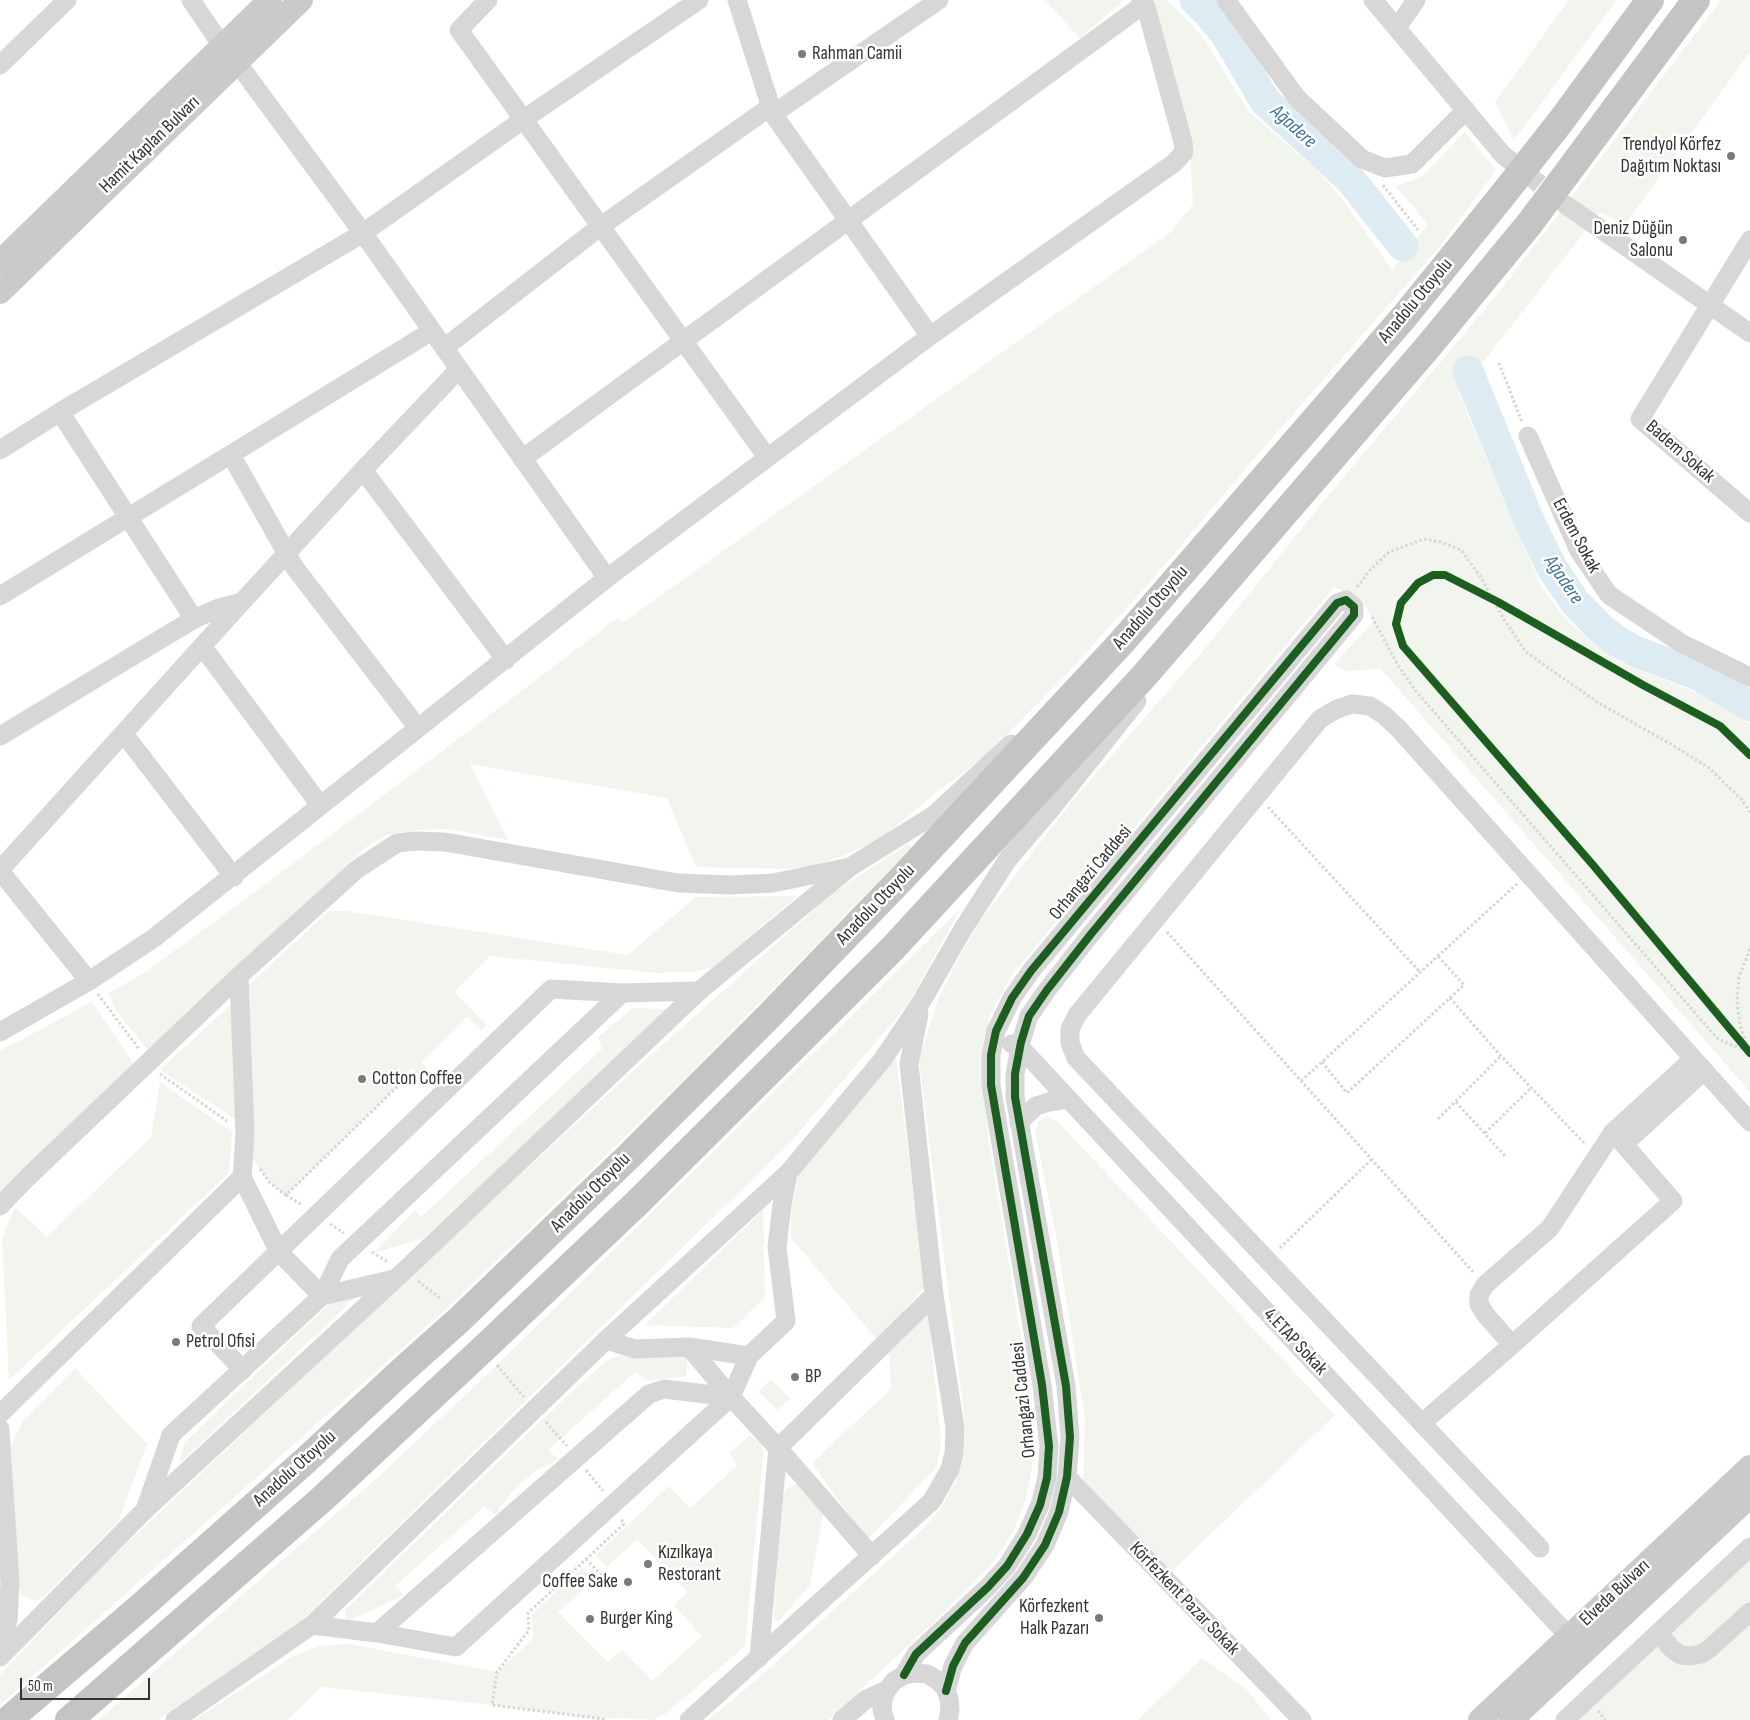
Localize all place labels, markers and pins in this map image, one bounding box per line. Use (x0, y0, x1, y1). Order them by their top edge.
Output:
place label: Rahman Camii (812, 43, 902, 65)
marker: Rahman Camii (796, 48, 808, 60)
place label: Trendyol Körfez Dağıtım Noktası (1621, 134, 1721, 178)
marker: Trendyol Körfez Dağıtım Noktası (1725, 150, 1737, 162)
place label: Deniz Düğün Salonu (1594, 218, 1673, 262)
marker: Deniz Düğün Salonu (1677, 234, 1689, 246)
place label: Cotton Coffee (372, 1068, 462, 1090)
marker: Cotton Coffee (356, 1073, 368, 1085)
place label: Petrol Ofisi (186, 1331, 255, 1353)
marker: Petrol Ofisi (170, 1336, 182, 1348)
place label: BP (805, 1366, 821, 1388)
marker: BP (789, 1371, 801, 1383)
place label: Kızılkaya Restorant (658, 1542, 721, 1586)
marker: Kızılkaya Restorant (642, 1558, 654, 1570)
place label: Coffee Sake (542, 1571, 618, 1593)
marker: Coffee Sake (622, 1576, 634, 1588)
place label: Körfezkent Halk Pazarı (1019, 1596, 1089, 1640)
place label: Burger King (600, 1608, 673, 1630)
marker: Körfezkent Halk Pazarı (1093, 1612, 1105, 1624)
marker: Burger King (584, 1613, 596, 1625)

